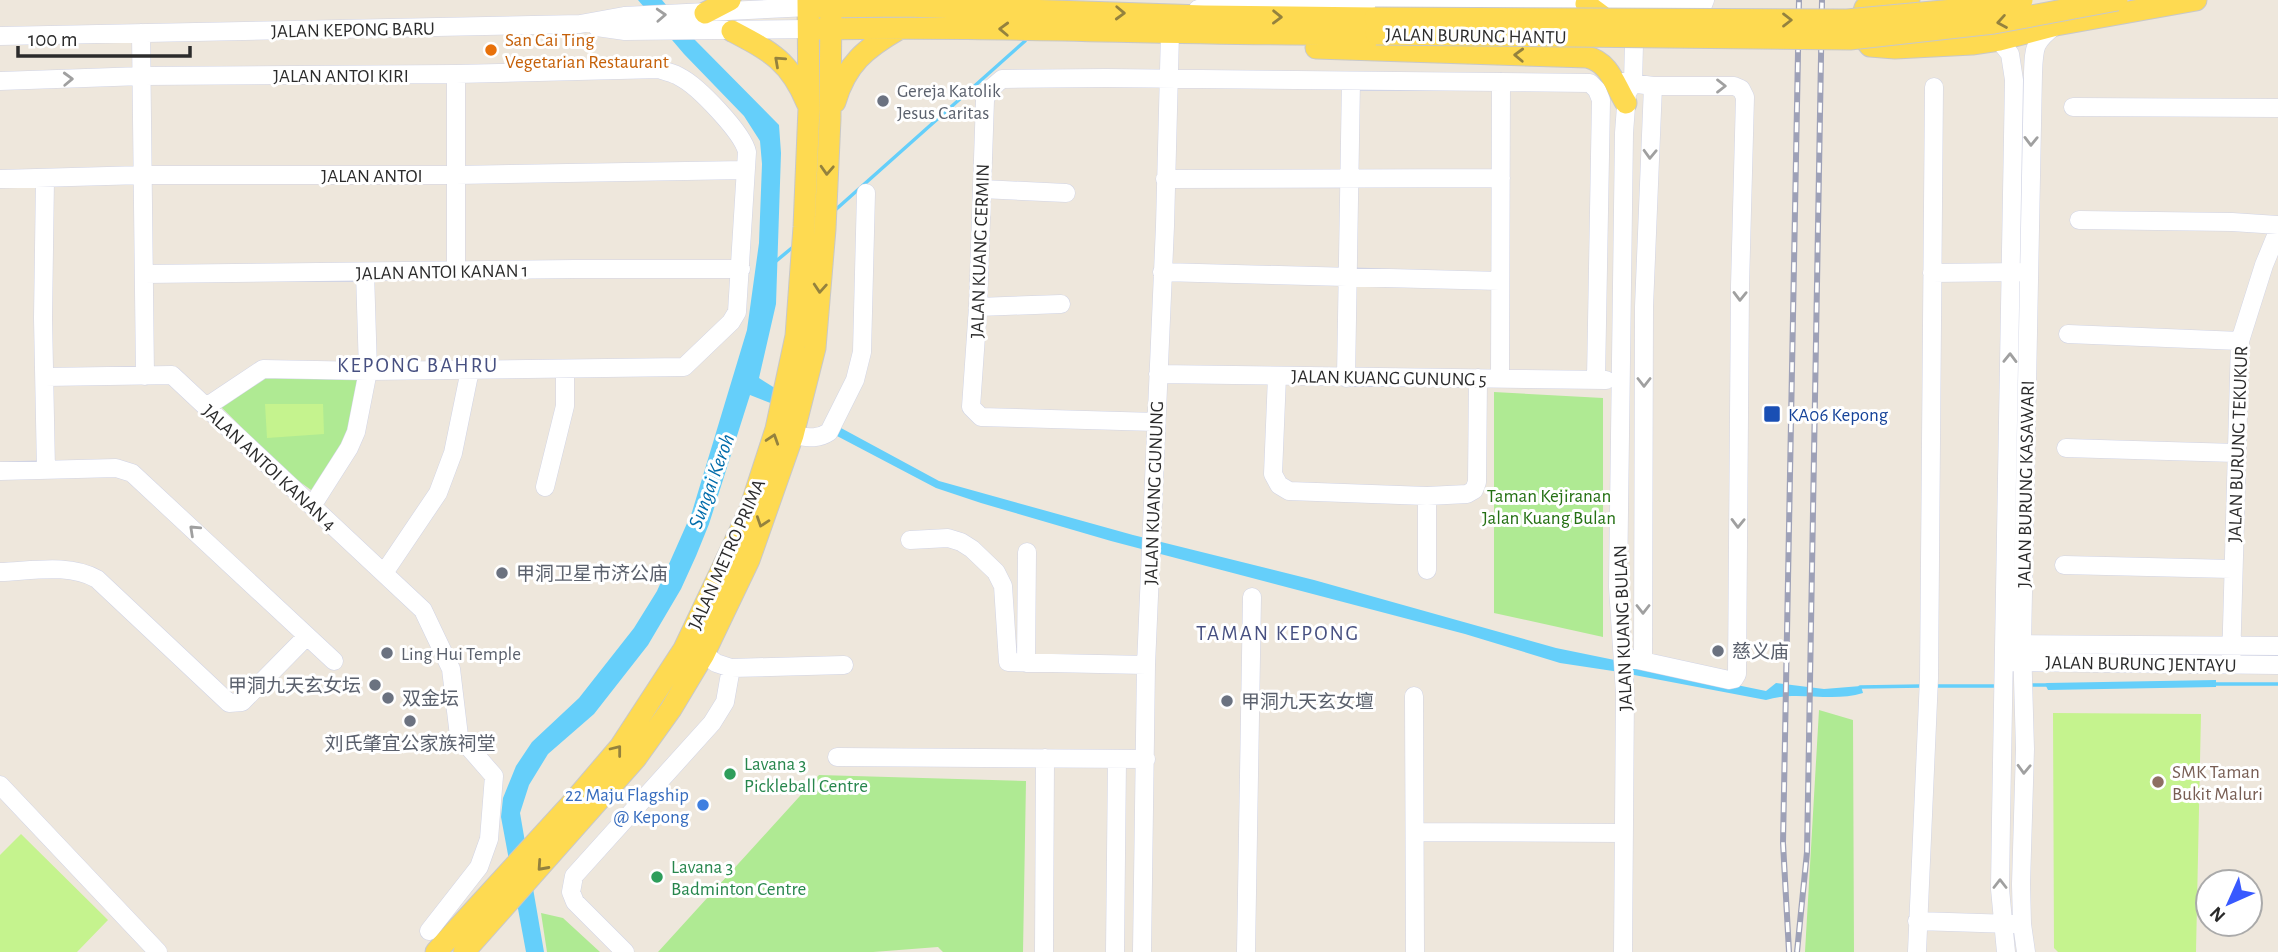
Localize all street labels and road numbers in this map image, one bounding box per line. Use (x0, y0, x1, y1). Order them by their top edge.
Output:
street label: JALAN KEPONG BARU (271, 20, 435, 41)
street label: JALAN BURUNG HANTU (1385, 25, 1567, 48)
street label: JALAN ANTOI KIRI (273, 67, 409, 86)
street label: JALAN KUANG CERMIN (968, 163, 993, 339)
street label: JALAN ANTOI (321, 167, 423, 186)
street label: JALAN ANTOI KANAN 1 (356, 261, 528, 284)
street label: JALAN BURUNG TEKUKUR (2226, 345, 2251, 543)
street label: JALAN KUANG GUNUNG 5 (1291, 367, 1487, 390)
street label: JALAN BURUNG KASAWARI (2015, 380, 2038, 588)
street label: JALAN ANTOI KANAN 4 (199, 401, 339, 535)
street label: JALAN KUANG GUNUNG (1142, 401, 1167, 585)
street label: JALAN METRO PRIMA (686, 477, 769, 633)
street label: JALAN KUANG BULAN (1611, 545, 1636, 711)
street label: JALAN BURUNG JENTAYU (2045, 653, 2237, 676)

